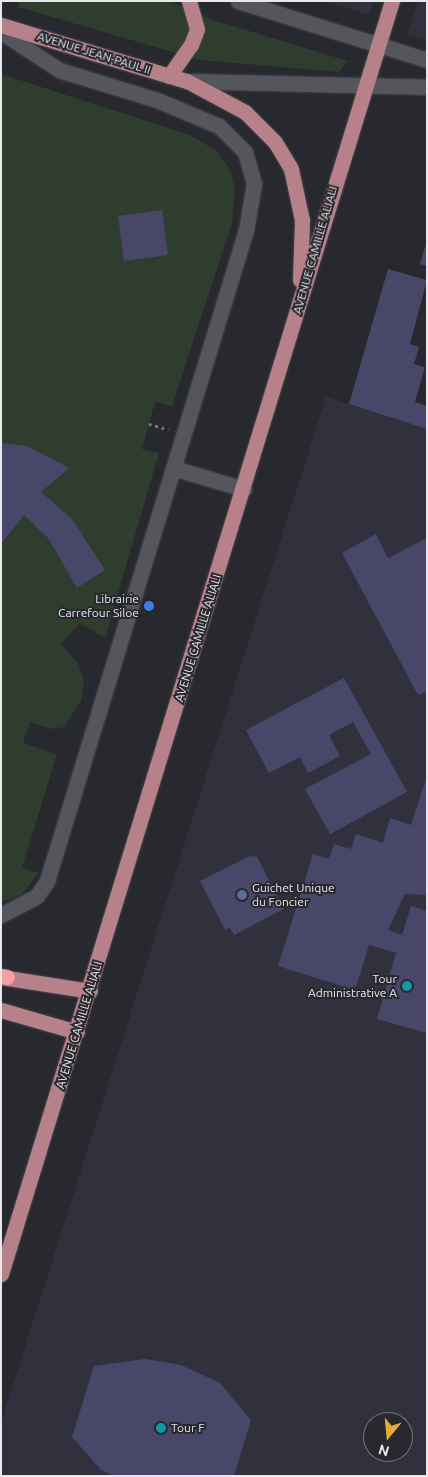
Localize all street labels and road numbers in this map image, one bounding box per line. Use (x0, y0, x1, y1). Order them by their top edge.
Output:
street label: AVENUE JEAN-PAUL II (35, 29, 153, 77)
street label: AVENUE CAMILLE ALIALI (290, 184, 340, 316)
street label: AVENUE CAMILLE ALIALI (172, 573, 224, 703)
street label: AVENUE CAMILLE ALIALI (53, 960, 105, 1090)

